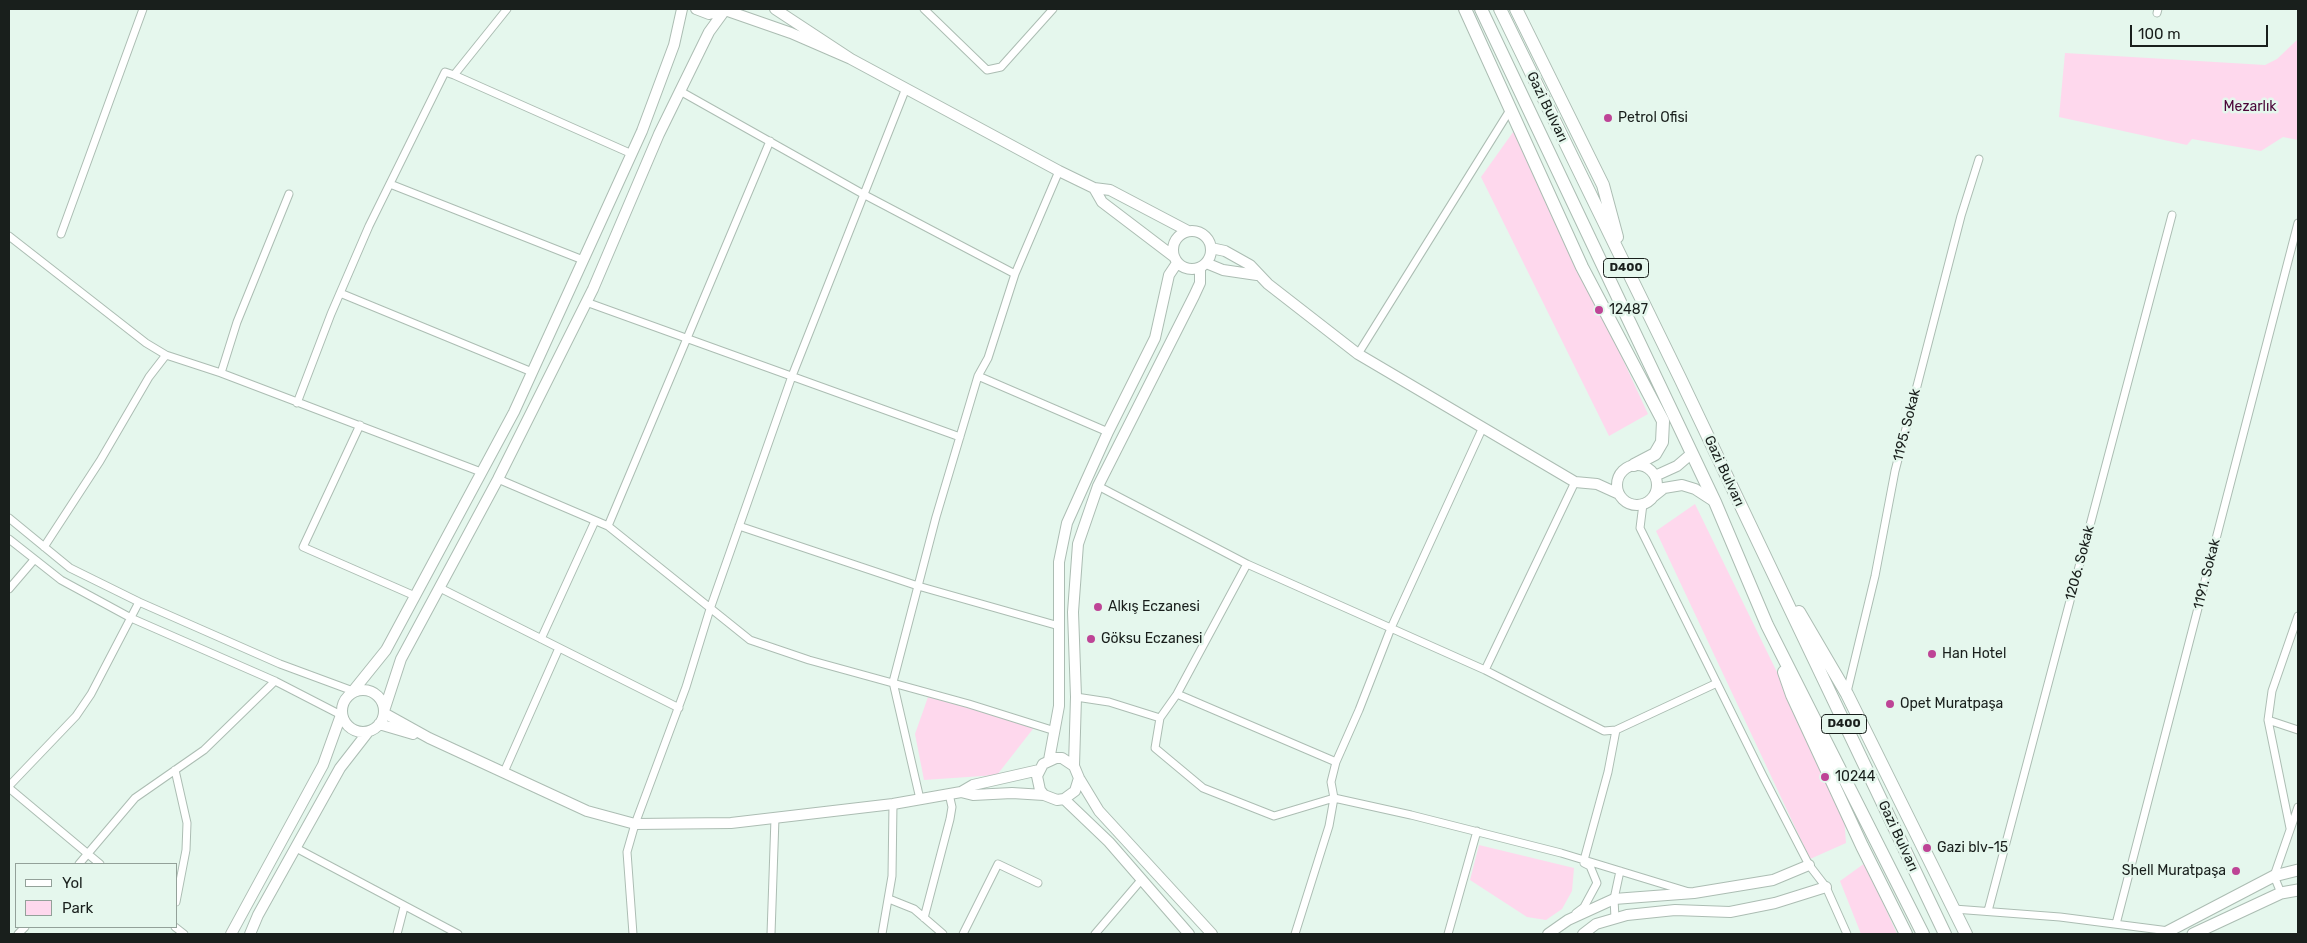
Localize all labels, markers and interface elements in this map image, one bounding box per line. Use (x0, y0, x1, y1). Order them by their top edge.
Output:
scale bar (2132, 15, 2270, 47)
text: 100 m (2138, 25, 2180, 43)
street label: Gazi Bulvarı (1523, 69, 1571, 145)
park label: Mezarlık (2223, 99, 2277, 115)
place label: Petrol Ofisi (1618, 110, 1688, 126)
marker: Petrol Ofisi (1602, 112, 1614, 124)
road number: D400 (1604, 258, 1648, 278)
place label: 12487 (1609, 302, 1648, 318)
marker: 12487 (1593, 304, 1605, 316)
street label: 1195. Sokak (1890, 387, 1924, 463)
street label: Gazi Bulvarı (1700, 433, 1748, 509)
street label: 1206. Sokak (2062, 524, 2098, 602)
street label: 1191. Sokak (2190, 537, 2224, 611)
place label: Alkış Eczanesi (1108, 599, 1200, 615)
marker: Alkış Eczanesi (1092, 601, 1104, 613)
place label: Göksu Eczanesi (1101, 631, 1202, 647)
marker: Göksu Eczanesi (1085, 633, 1097, 645)
place label: Han Hotel (1942, 646, 2006, 662)
marker: Han Hotel (1926, 648, 1938, 660)
place label: Opet Muratpaşa (1900, 696, 2003, 712)
marker: Opet Muratpaşa (1884, 698, 1896, 710)
road number: D400 (1822, 714, 1866, 734)
place label: 10244 (1835, 769, 1875, 785)
marker: 10244 (1819, 771, 1831, 783)
street label: Gazi Bulvarı (1874, 798, 1922, 874)
place label: Gazi blv-15 (1937, 840, 2008, 856)
marker: Gazi blv-15 (1921, 842, 1933, 854)
legend (15, 863, 178, 928)
place label: Shell Muratpaşa (2122, 863, 2226, 879)
marker: Shell Muratpaşa (2230, 865, 2242, 877)
text: Yol (62, 874, 83, 892)
text: Park (62, 899, 93, 917)

